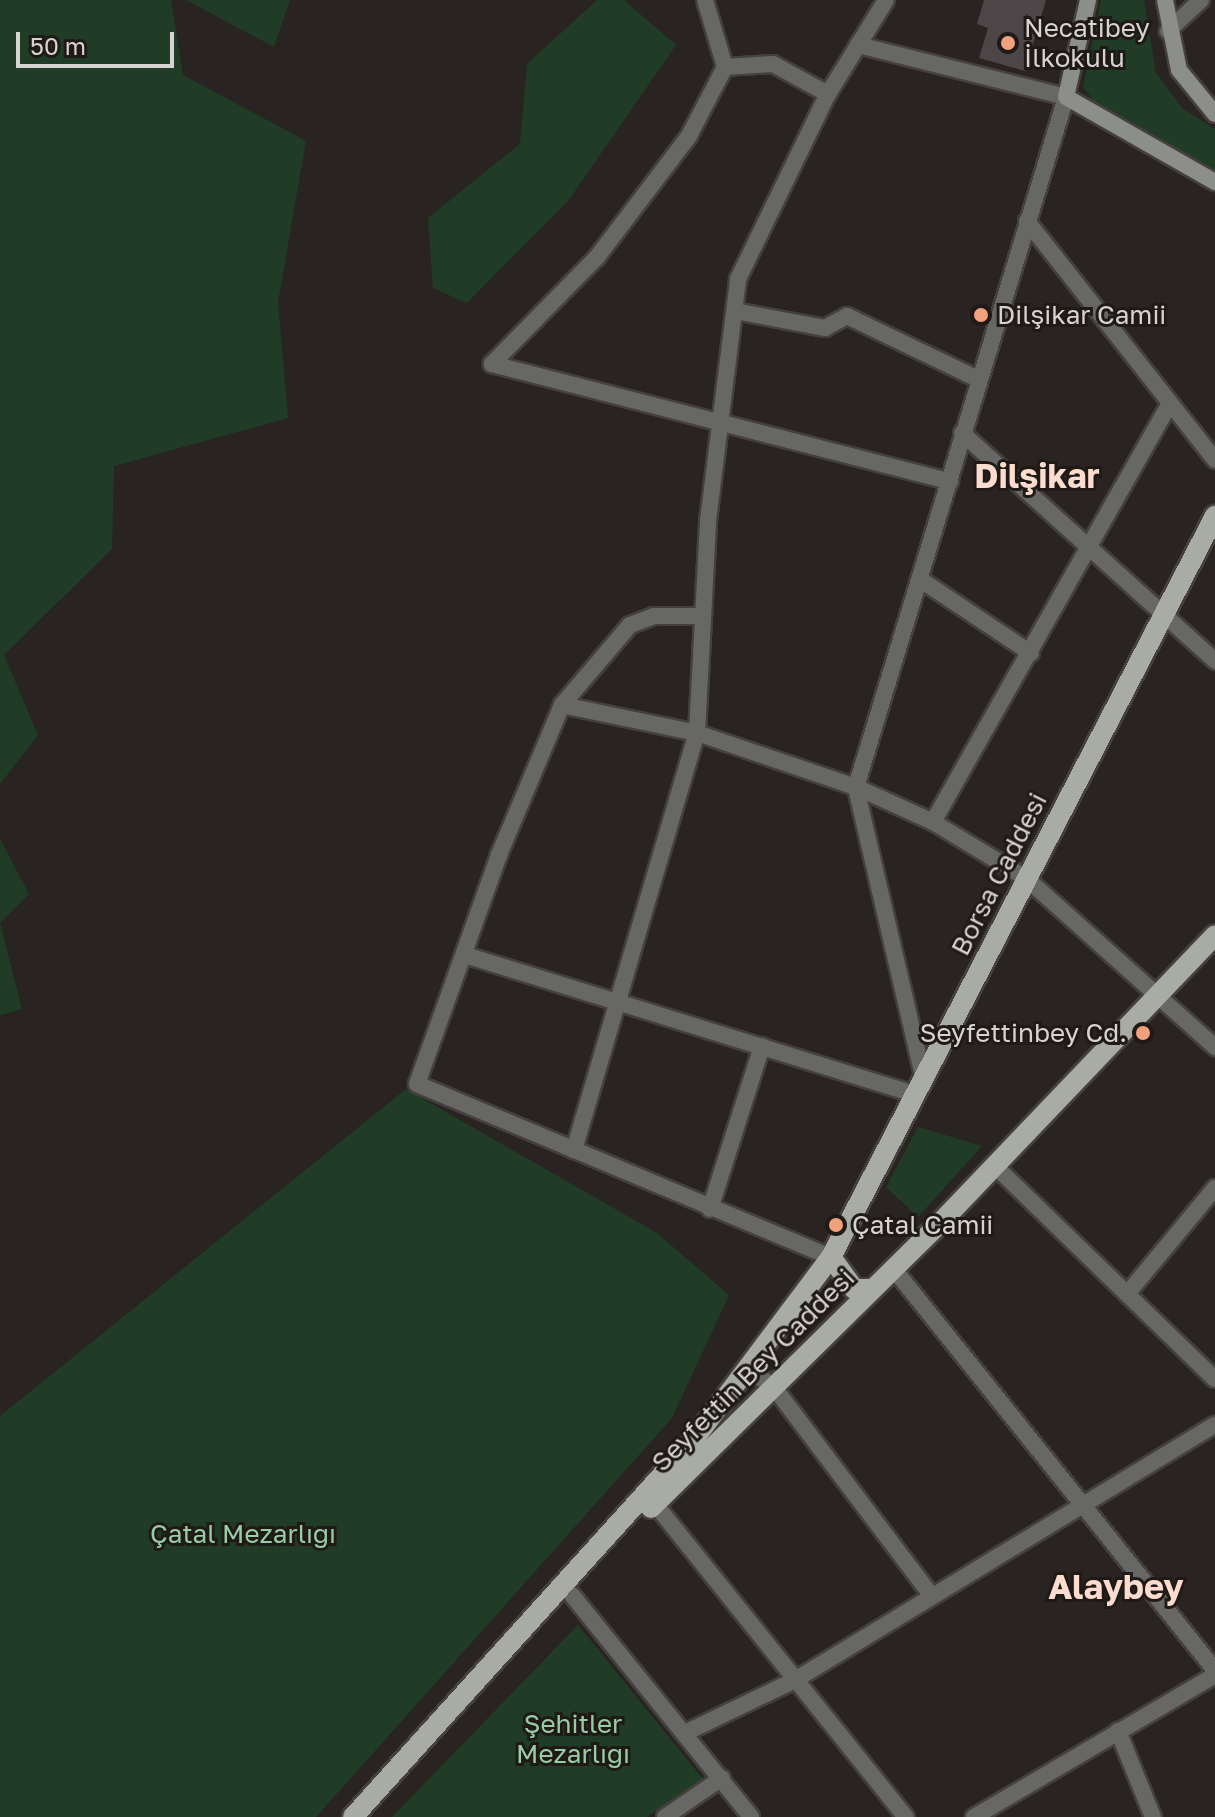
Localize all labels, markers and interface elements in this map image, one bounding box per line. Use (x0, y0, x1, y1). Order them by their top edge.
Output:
place label: Necatibey İlkokulu (1024, 12, 1150, 74)
scale bar (20, 16, 178, 66)
text: 50 m (30, 31, 86, 60)
marker: Necatibey İlkokulu (999, 34, 1017, 52)
place label: Dilşikar Camii (997, 299, 1166, 331)
marker: Dilşikar Camii (972, 306, 990, 324)
district label: Dilşikar (974, 456, 1100, 496)
street label: Borsa Caddesi (945, 787, 1053, 961)
place label: Seyfettinbey Cd. (920, 1017, 1127, 1049)
marker: Seyfettinbey Cd. (1134, 1024, 1152, 1042)
place label: Çatal Camii (852, 1209, 993, 1241)
marker: Çatal Camii (827, 1216, 845, 1234)
street label: Seyfettin Bey Caddesi (645, 1262, 861, 1478)
park label: Çatal Mezarlığı (150, 1518, 336, 1550)
district label: Alaybey (1048, 1567, 1184, 1607)
park label: Şehitler Mezarlığı (516, 1708, 630, 1770)

